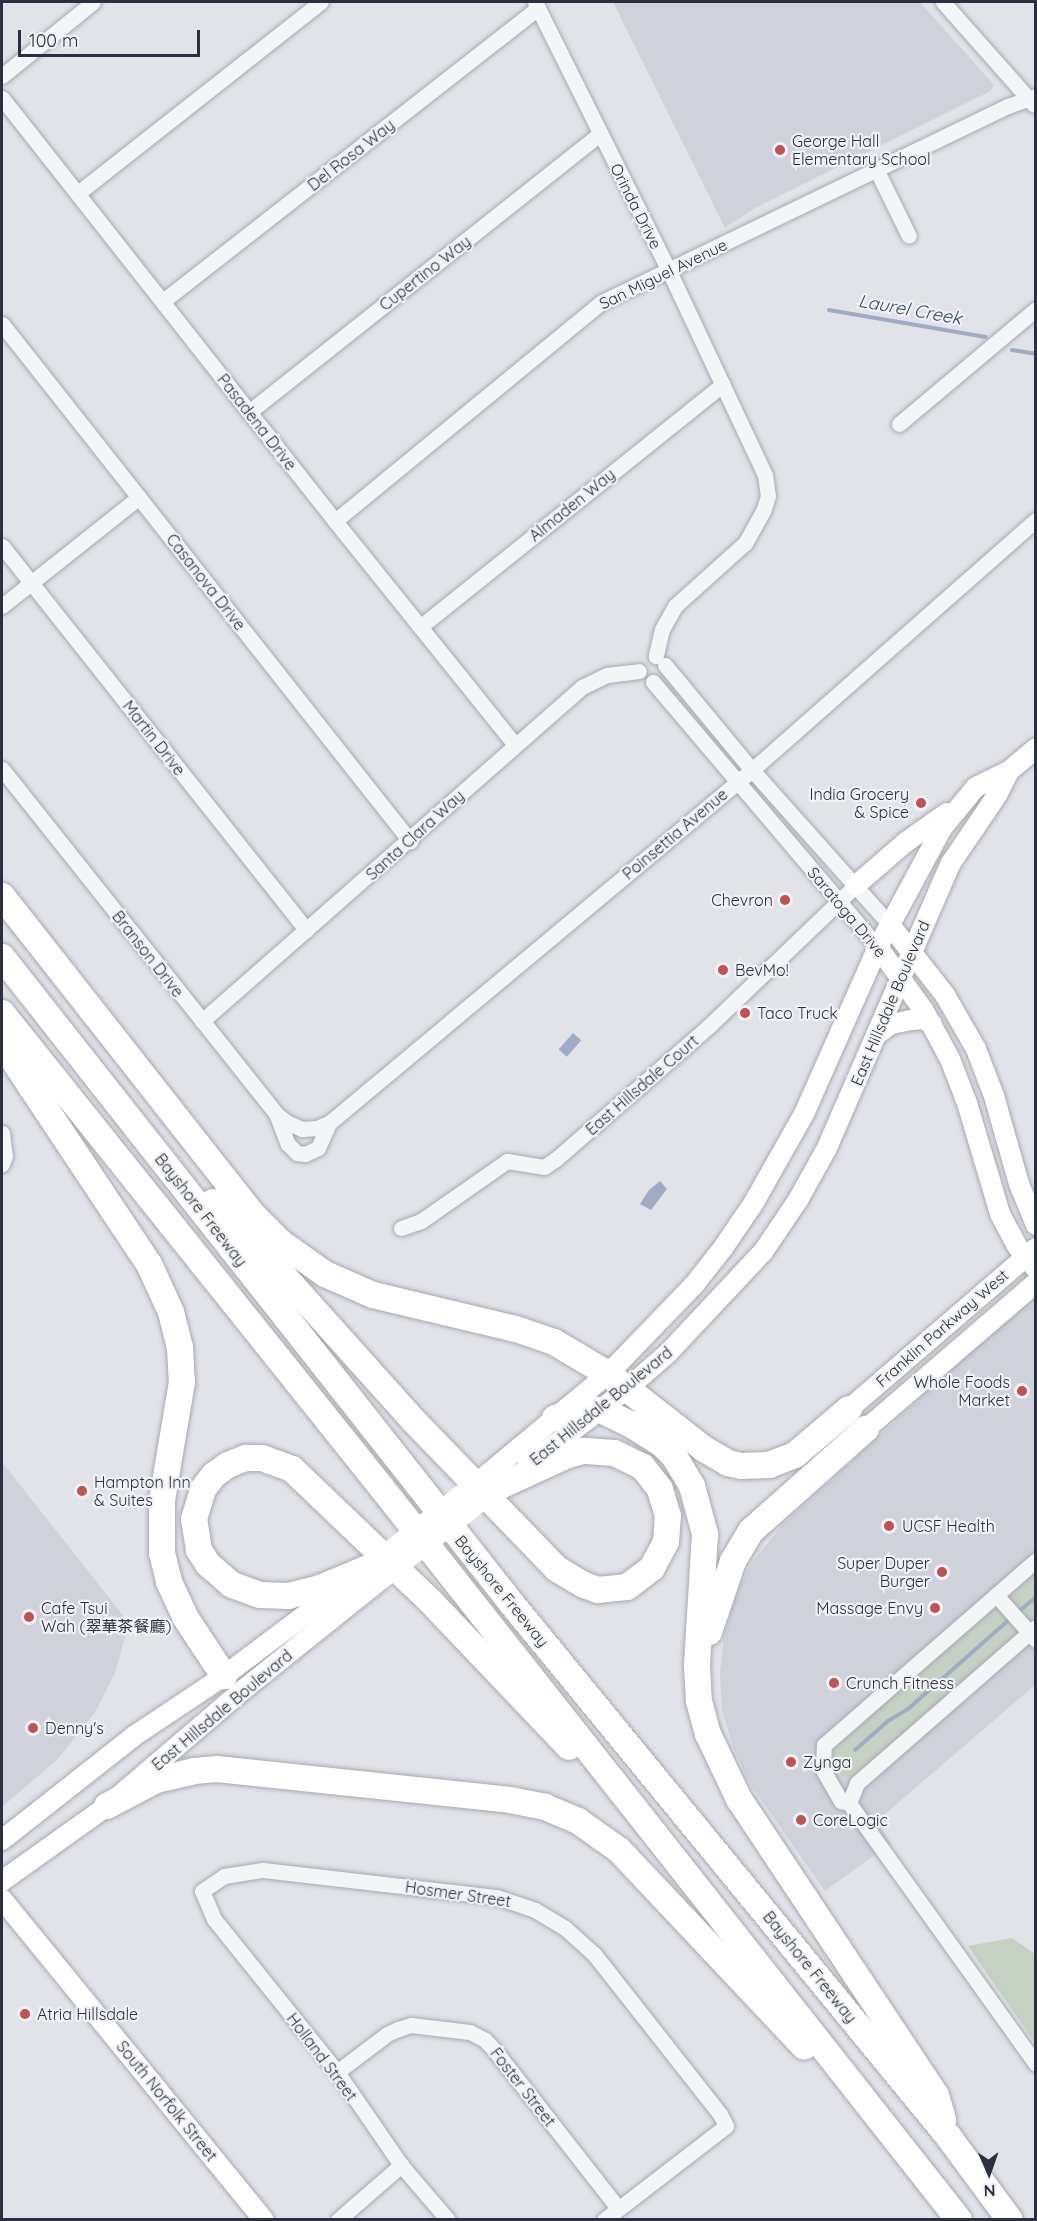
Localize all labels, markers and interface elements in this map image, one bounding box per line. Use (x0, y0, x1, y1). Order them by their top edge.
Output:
scale bar (21, 18, 202, 56)
text: 100 m (29, 29, 78, 52)
street label: Del Rosa Way (304, 115, 398, 195)
place label: George Hall Elementary School (792, 131, 931, 169)
marker: George Hall Elementary School (773, 143, 787, 157)
street label: Orinda Drive (606, 160, 666, 252)
street label: Cupertino Way (375, 231, 475, 315)
street label: San Miguel Avenue (596, 235, 730, 313)
water label: Laurel Creek (857, 290, 963, 330)
street label: Pasadena Drive (213, 370, 301, 474)
street label: Almaden Way (525, 465, 619, 545)
street label: Casanova Drive (162, 530, 250, 634)
street label: Martin Drive (119, 697, 189, 779)
street label: Poinsettia Avenue (619, 784, 731, 884)
place label: India Grocery & Spice (809, 784, 909, 822)
street label: Santa Clara Way (362, 786, 468, 884)
marker: India Grocery & Spice (914, 796, 928, 810)
street label: Saratoga Drive (804, 863, 890, 961)
place label: Chevron (711, 890, 773, 910)
marker: Chevron (778, 893, 792, 907)
street label: Branson Drive (108, 907, 188, 1001)
street label: East Hillsdale Boulevard (846, 918, 934, 1088)
place label: BevMo! (735, 960, 789, 980)
marker: BevMo! (716, 963, 730, 977)
place label: Taco Truck (757, 1003, 838, 1023)
marker: Taco Truck (738, 1006, 752, 1020)
street label: East Hillsdale Court (582, 1031, 702, 1139)
street label: Bayshore Freeway (151, 1150, 251, 1270)
street label: Franklin Parkway West (872, 1265, 1012, 1391)
street label: East Hillsdale Boulevard (526, 1343, 676, 1469)
place label: Whole Foods Market (914, 1372, 1010, 1410)
marker: Whole Foods Market (1015, 1384, 1029, 1398)
place label: Hampton Inn & Suites (94, 1472, 191, 1510)
marker: Hampton Inn & Suites (75, 1484, 89, 1498)
place label: UCSF Health (902, 1516, 995, 1536)
marker: UCSF Health (880, 1517, 898, 1535)
street label: Bayshore Freeway (451, 1531, 553, 1651)
place label: Super Duper Burger (837, 1553, 930, 1591)
marker: Super Duper Burger (935, 1565, 949, 1579)
place label: Cafe Tsui Wah (翠華茶餐廳) (41, 1598, 171, 1636)
place label: Massage Envy (816, 1598, 923, 1618)
marker: Massage Envy (928, 1601, 942, 1615)
marker: Cafe Tsui Wah (翠華茶餐廳) (22, 1610, 36, 1624)
street label: East Hillsdale Boulevard (148, 1646, 296, 1774)
place label: Crunch Fitness (846, 1673, 954, 1693)
marker: Crunch Fitness (827, 1676, 841, 1690)
place label: Denny's (45, 1718, 104, 1738)
marker: Denny's (26, 1721, 40, 1735)
place label: Zynga (803, 1752, 851, 1772)
marker: Zynga (784, 1755, 798, 1769)
place label: CoreLogic (813, 1810, 888, 1830)
marker: CoreLogic (794, 1813, 808, 1827)
street label: Hosmer Street (404, 1877, 512, 1911)
street label: Bayshore Freeway (759, 1907, 861, 2027)
place label: Atria Hillsdale (37, 2004, 138, 2024)
marker: Atria Hillsdale (18, 2007, 32, 2021)
street label: Holland Street (283, 2009, 361, 2105)
street label: South Norfolk Street (113, 2037, 221, 2165)
street label: Foster Street (486, 2044, 560, 2130)
north arrow (959, 2143, 1019, 2203)
text: N (983, 2181, 996, 2201)

